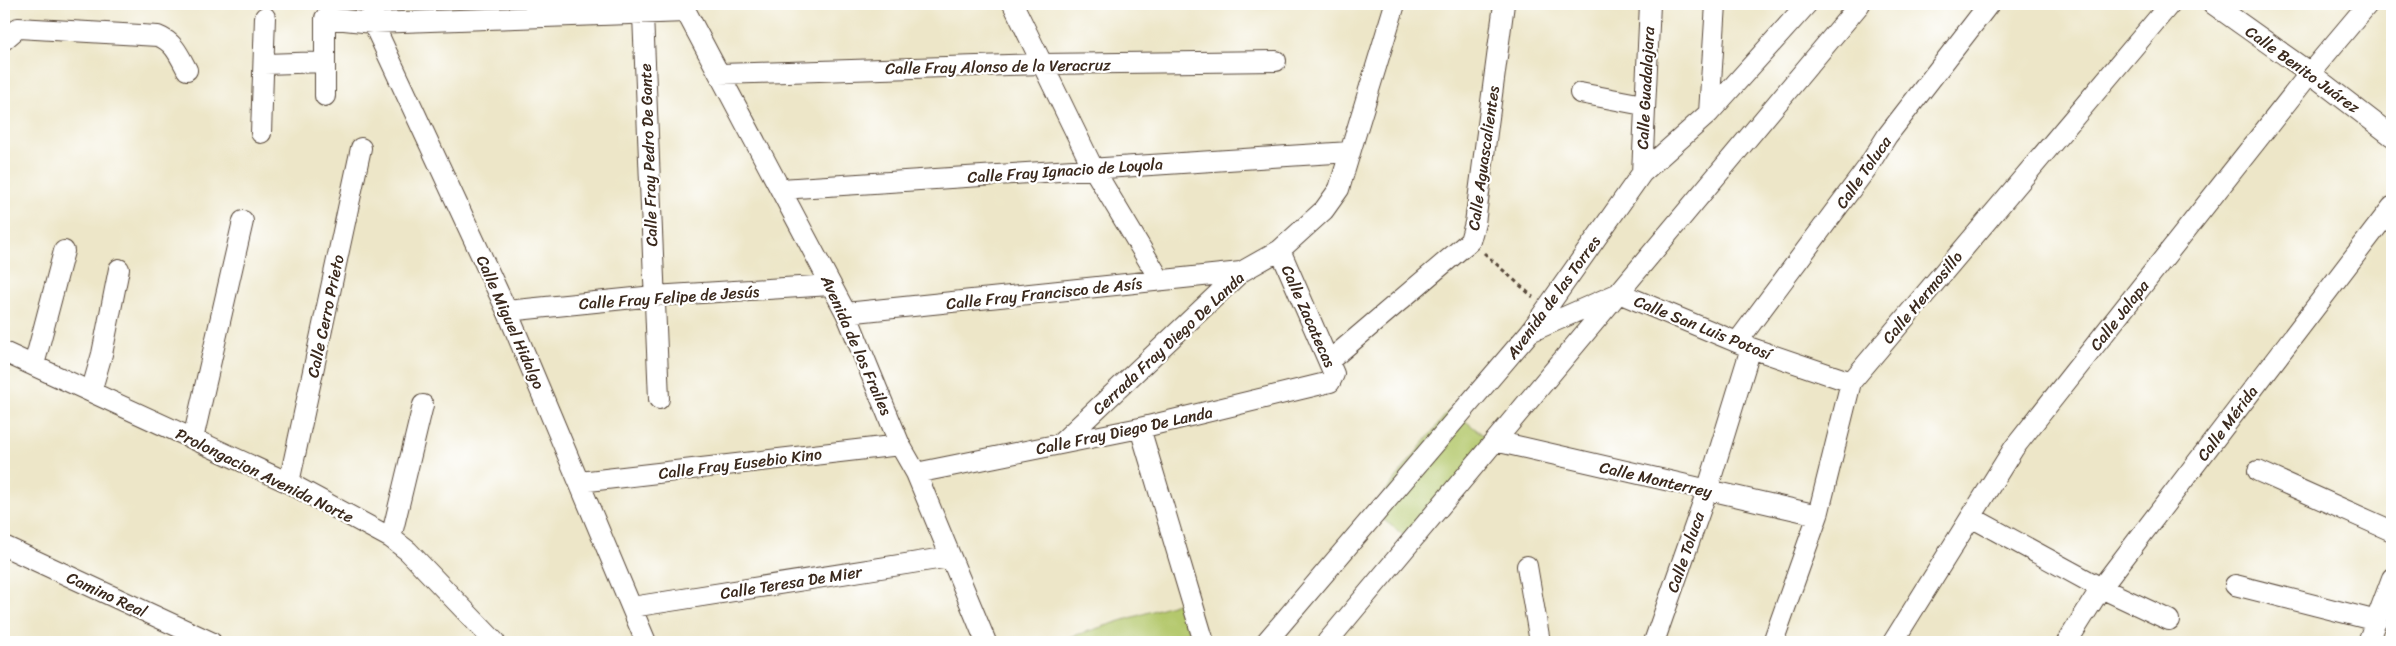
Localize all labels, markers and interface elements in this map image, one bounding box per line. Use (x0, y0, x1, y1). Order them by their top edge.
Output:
street label: Calle Benito Juárez (2239, 18, 2367, 121)
street label: Calle Guadalajara (1628, 25, 1663, 150)
street label: Calle Fray Alonso de la Veracruz (885, 50, 1111, 83)
street label: Calle Fray Pedro De Gante (631, 63, 666, 247)
street label: Calle Aguascalientes (1459, 83, 1508, 232)
street label: Calle Toluca (1828, 129, 1900, 215)
street label: Calle Fray Ignacio de Loyola (966, 149, 1164, 192)
street label: Avenida de las Torres (1498, 229, 1609, 366)
street label: Calle Hermosillo (1875, 244, 1970, 350)
street label: Calle Miguel Hidalgo (468, 250, 553, 394)
street label: Calle Cerro Prieto (298, 252, 353, 380)
street label: Calle Zacatecas (1273, 260, 1344, 373)
street label: Cerrada Fray Diego De Landa (1085, 264, 1251, 422)
street label: Avenida de los Frailes (812, 269, 901, 421)
street label: Calle Fray Francisco de Asís (945, 269, 1144, 318)
street label: Calle Jalapa (2082, 272, 2157, 357)
street label: Calle Fray Felipe de Jesús (578, 277, 761, 318)
street label: Calle San Luis Potosí (1630, 287, 1778, 369)
street label: Calle Mérida (2189, 379, 2266, 468)
street label: Calle Fray Diego De Landa (1033, 398, 1215, 463)
street label: Prolongacion Avenida Norte (171, 420, 359, 531)
street label: Calle Fray Eusebio Kino (657, 439, 823, 488)
street label: Calle Monterrey (1597, 452, 1716, 507)
street label: Calle Toluca (1658, 507, 1713, 596)
street label: Calle Teresa De Mier (718, 557, 865, 608)
street label: Camino Real (62, 563, 152, 626)

